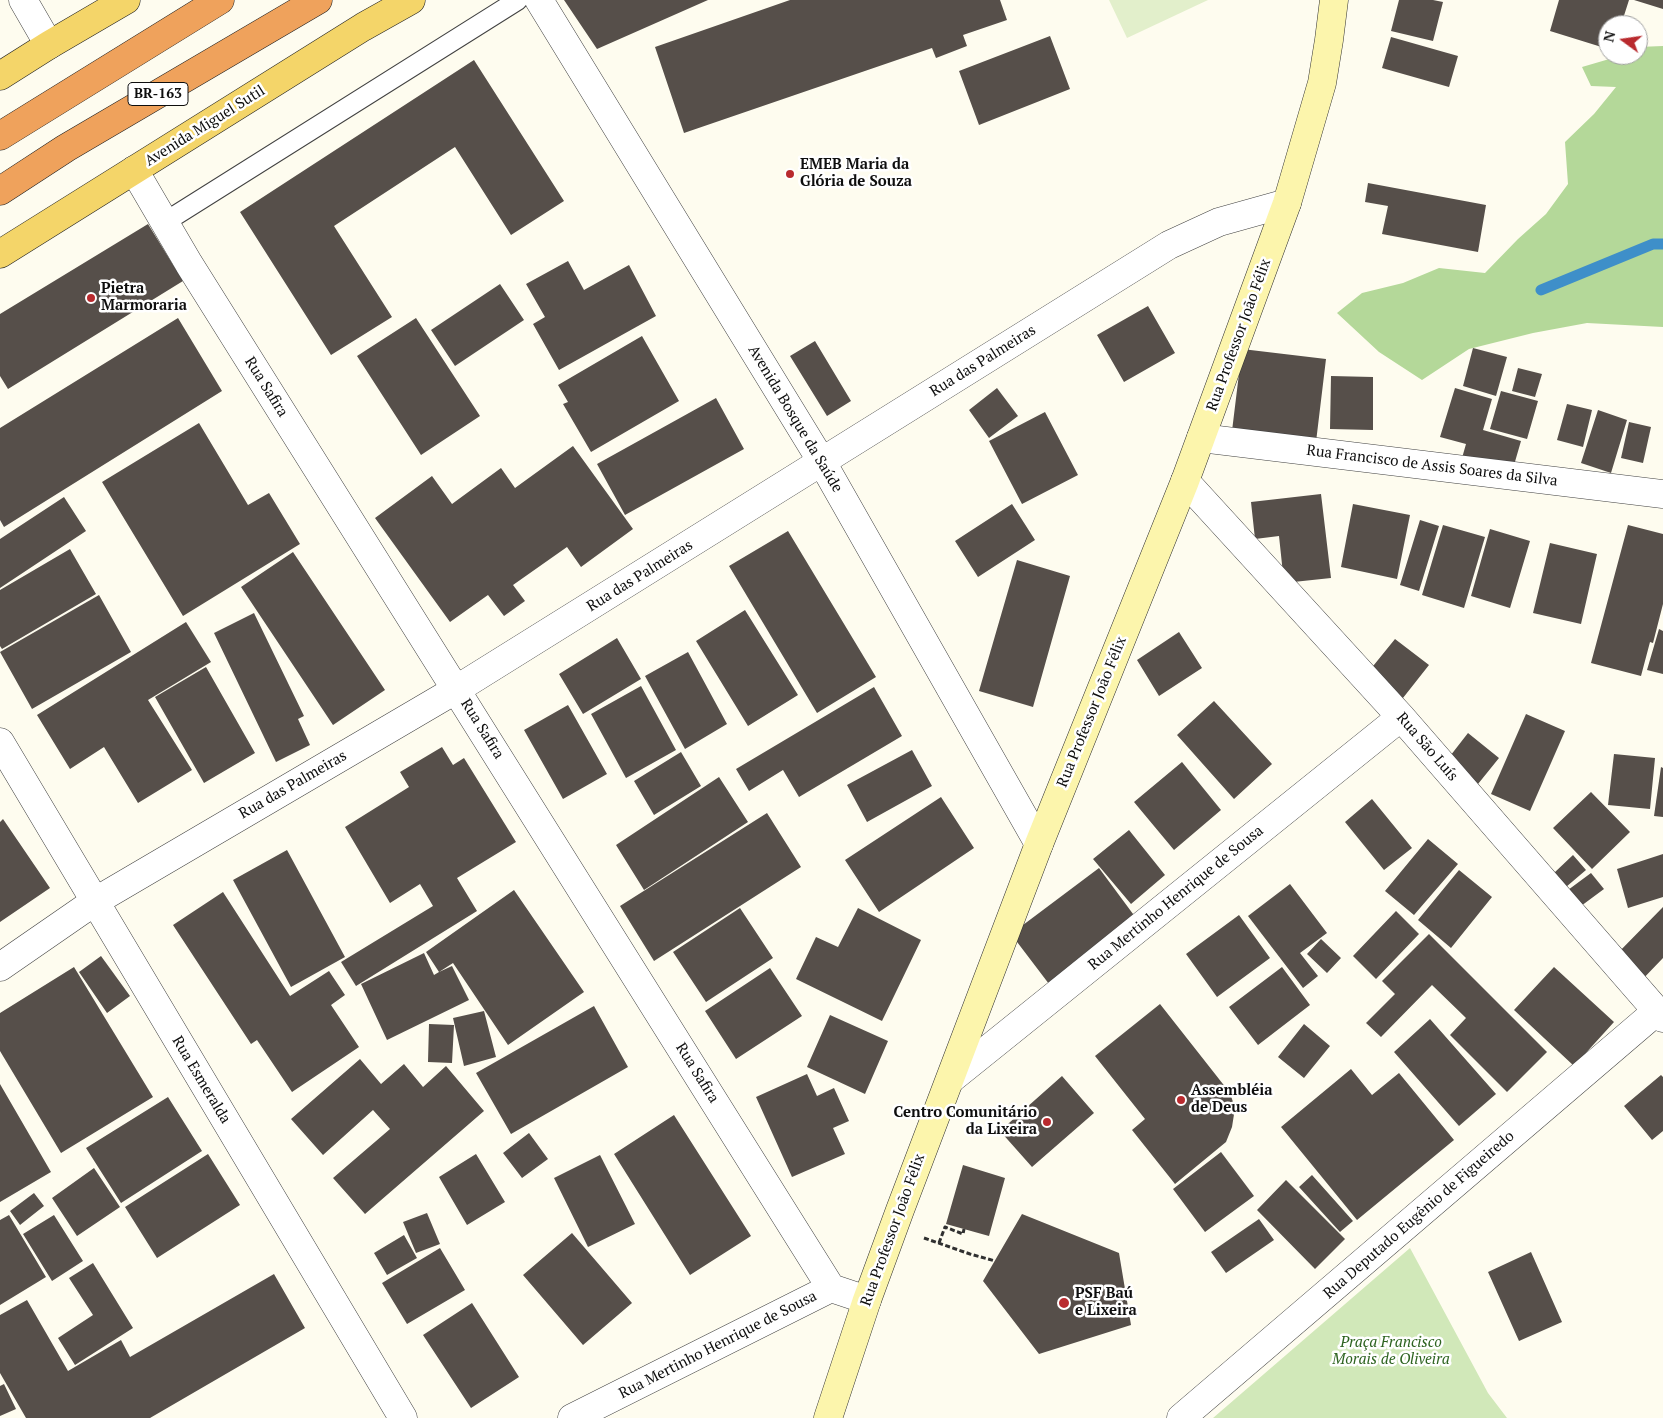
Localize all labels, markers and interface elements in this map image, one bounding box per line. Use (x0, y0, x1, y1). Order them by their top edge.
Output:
north arrow (1598, 15, 1648, 65)
text: N (1598, 29, 1619, 44)
road number: BR-163 (128, 82, 188, 106)
street label: Avenida Miguel Sutil (142, 82, 268, 170)
place label: EMEB Maria da Glória de Souza (800, 156, 912, 191)
marker: EMEB Maria da Glória de Souza (784, 168, 796, 180)
street label: Rua Professor João Félix (1203, 256, 1275, 414)
place label: Pietra Marmoraria (101, 280, 187, 315)
marker: Pietra Marmoraria (85, 292, 97, 304)
street label: Rua das Palmeiras (927, 321, 1039, 401)
street label: Avenida Bosque da Saúde (744, 342, 846, 496)
street label: Rua Safira (241, 354, 291, 420)
street label: Rua Francisco de Assis Soares da Silva (1305, 442, 1559, 490)
street label: Rua das Palmeiras (584, 536, 696, 616)
street label: Rua Professor João Félix (1054, 634, 1130, 790)
street label: Rua Safira (457, 696, 507, 762)
street label: Rua São Luís (1392, 709, 1462, 785)
street label: Rua das Palmeiras (236, 747, 350, 823)
street label: Rua Mertinho Henrique de Sousa (1085, 822, 1267, 974)
street label: Rua Esmeralda (168, 1033, 234, 1127)
street label: Rua Safira (672, 1040, 722, 1106)
place label: Assembléia de Deus (1191, 1082, 1273, 1117)
marker: Assembléia de Deus (1175, 1094, 1187, 1106)
place label: Centro Comunitário da Lixeira (894, 1104, 1037, 1139)
marker: Centro Comunitário da Lixeira (1041, 1116, 1053, 1128)
street label: Rua Deputado Eugênio de Figueiredo (1320, 1127, 1518, 1303)
street label: Rua Professor João Félix (857, 1151, 929, 1309)
place label: PSF Baú e Lixeira (1075, 1285, 1137, 1320)
street label: Rua Mertinho Henrique de Sousa (616, 1287, 820, 1403)
marker: PSF Baú e Lixeira (1057, 1296, 1071, 1310)
park label: Praça Francisco Morais de Oliveira (1332, 1334, 1450, 1369)

